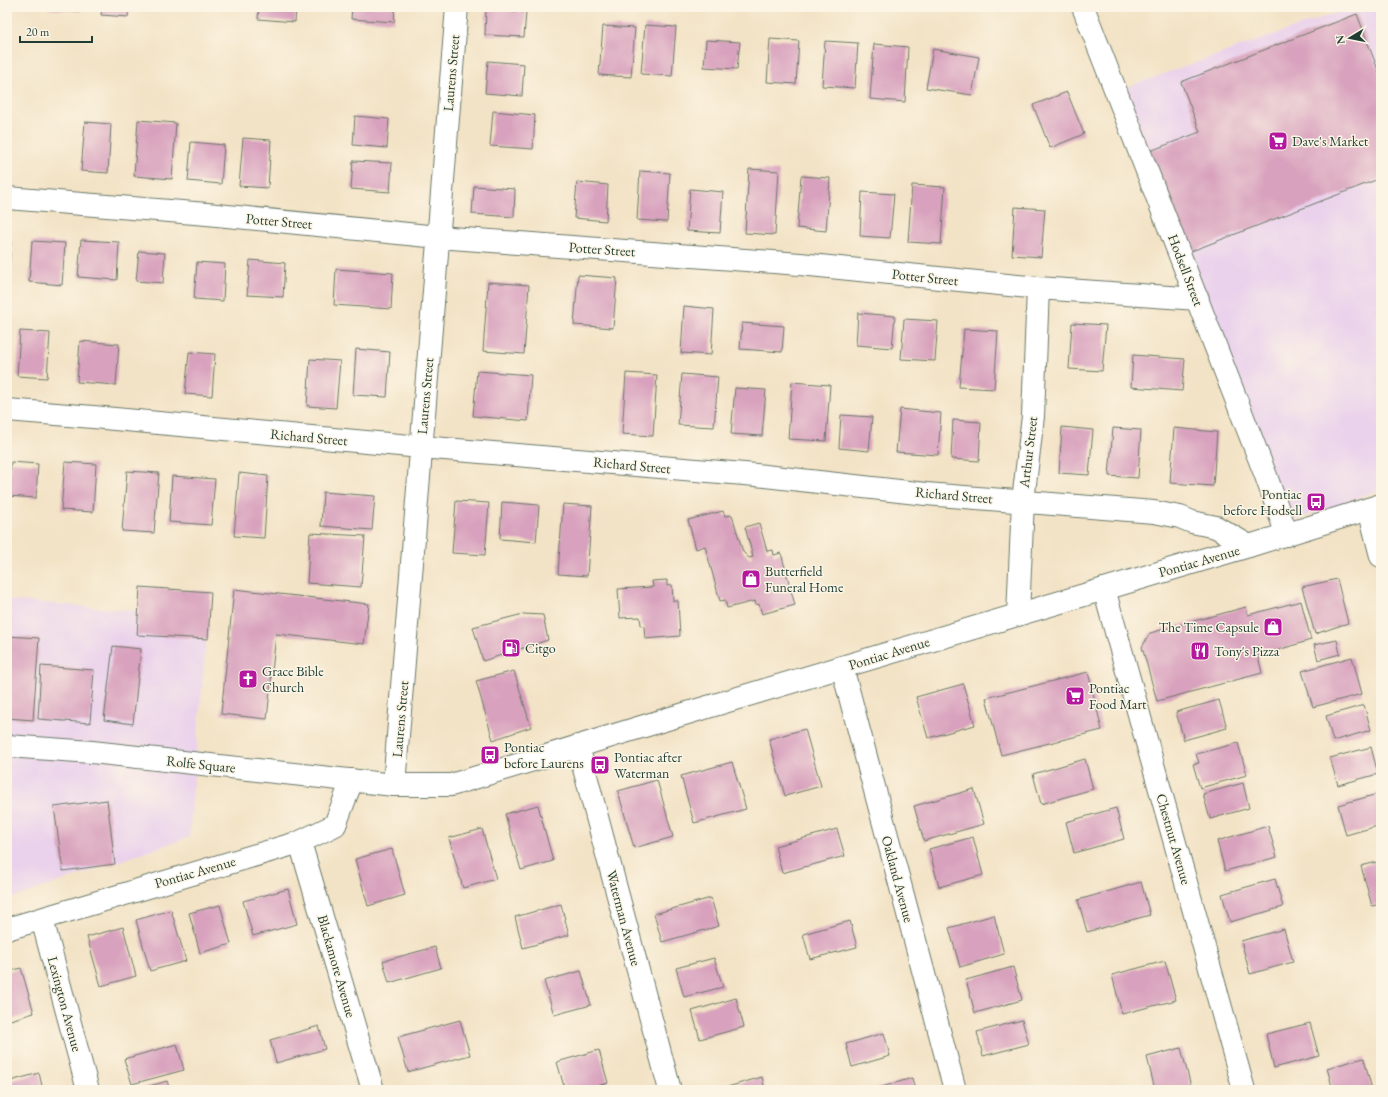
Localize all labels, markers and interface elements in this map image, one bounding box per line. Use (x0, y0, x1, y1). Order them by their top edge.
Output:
scale bar (20, 18, 92, 44)
north arrow (1330, 18, 1370, 58)
text: 20 m (26, 24, 50, 40)
street label: Laurens Street (439, 33, 463, 112)
text: N (1332, 34, 1348, 45)
supermarket icon: Dave's Market (1267, 130, 1289, 152)
place label: Dave's Market (1292, 132, 1369, 150)
street label: Potter Street (245, 209, 313, 233)
street label: Hodsell Street (1164, 231, 1208, 309)
street label: Potter Street (568, 238, 636, 260)
street label: Potter Street (891, 265, 960, 289)
street label: Laurens Street (413, 356, 437, 435)
street label: Arthur Street (1015, 415, 1041, 490)
street label: Richard Street (270, 425, 349, 449)
street label: Richard Street (593, 453, 672, 477)
street label: Richard Street (915, 483, 994, 507)
place label: Pontiac before Hodsell (1223, 485, 1303, 519)
bus stop icon: Pontiac before Hodsell (1305, 491, 1327, 513)
street label: Pontiac Avenue (1156, 541, 1242, 581)
place label: Butterfield Funeral Home (765, 562, 844, 596)
shop icon: Butterfield Funeral Home (740, 568, 762, 590)
shop icon: The Time Capsule (1262, 616, 1284, 638)
place label: The Time Capsule (1159, 618, 1260, 636)
street label: Pontiac Avenue (846, 632, 932, 674)
fuel station icon: Citgo (500, 637, 522, 659)
place label: Citgo (525, 639, 556, 657)
restaurant icon: Tony's Pizza (1189, 640, 1211, 662)
place label: Tony's Pizza (1214, 642, 1280, 660)
place label: Grace Bible Church (262, 662, 324, 696)
church icon: Grace Bible Church (237, 668, 259, 690)
street label: Laurens Street (388, 679, 412, 758)
place label: Pontiac Food Mart (1089, 679, 1147, 713)
supermarket icon: Pontiac Food Mart (1064, 685, 1086, 707)
place label: Pontiac before Laurens (504, 738, 584, 772)
bus stop icon: Pontiac before Laurens (479, 744, 501, 766)
place label: Pontiac after Waterman (614, 748, 682, 782)
street label: Rolfe Square (166, 751, 237, 777)
bus stop icon: Pontiac after Waterman (589, 754, 611, 776)
street label: Chestnut Avenue (1152, 791, 1196, 887)
street label: Oakland Avenue (878, 834, 918, 925)
street label: Pontiac Avenue (152, 852, 238, 892)
street label: Waterman Avenue (603, 868, 646, 968)
street label: Blackamore Avenue (314, 913, 360, 1020)
street label: Lexington Avenue (44, 954, 87, 1054)

